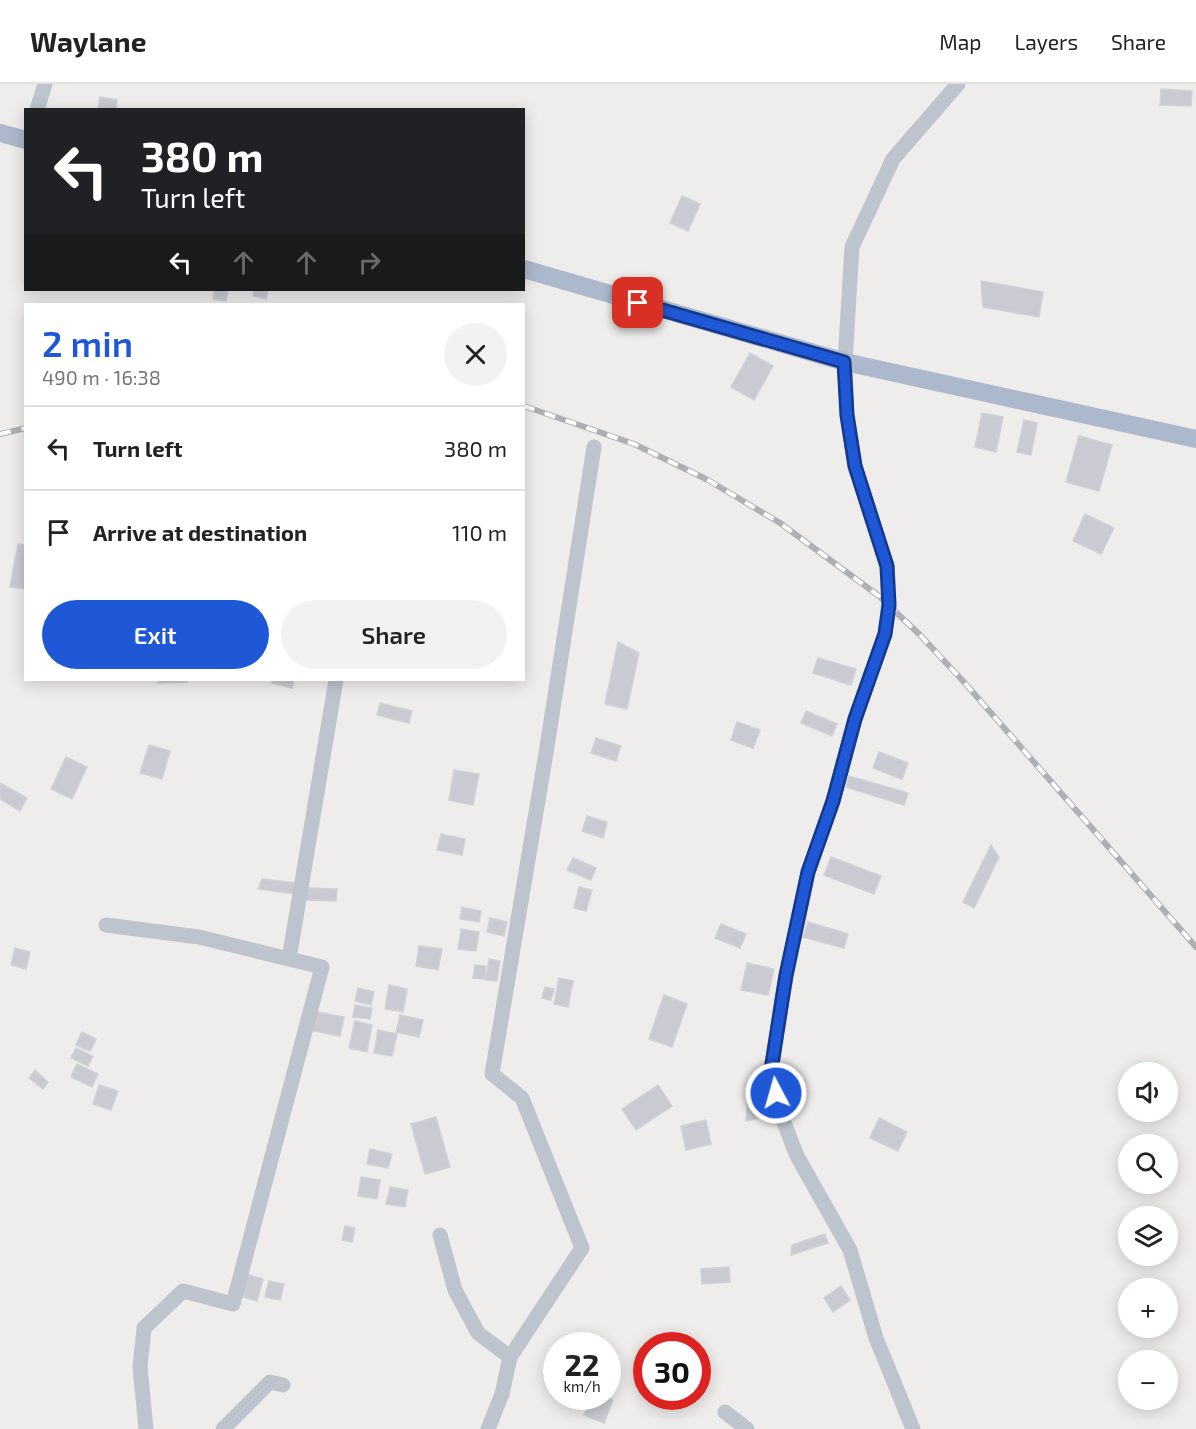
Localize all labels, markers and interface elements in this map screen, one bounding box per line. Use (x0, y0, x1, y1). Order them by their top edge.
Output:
text: Waylane (30, 24, 146, 58)
text: Map (939, 29, 981, 54)
text: Layers (1014, 29, 1078, 54)
text: Share (1111, 29, 1166, 54)
text: 380 m (141, 130, 264, 180)
icon: left (42, 132, 120, 210)
text: Turn left (141, 181, 245, 213)
icon: left (164, 246, 197, 279)
icon: ahead (227, 246, 260, 279)
icon: ahead (290, 246, 323, 279)
icon: right (353, 246, 386, 279)
pin (612, 277, 663, 328)
icon: arrive (621, 286, 654, 319)
text: 2 min (42, 321, 133, 364)
button: close (444, 323, 507, 386)
text: 490 m · 16:38 (42, 365, 161, 389)
icon: left (42, 432, 75, 465)
text: Turn left (93, 435, 182, 461)
text: 380 m (444, 435, 507, 461)
icon: arrive (42, 516, 75, 549)
text: Arrive at destination (93, 519, 307, 545)
text: 110 m (452, 519, 507, 545)
button: Exit (42, 600, 269, 669)
button: Share (281, 600, 507, 669)
position arrow (744, 1061, 808, 1125)
map controls (1118, 1062, 1178, 1410)
button: sound (1118, 1062, 1178, 1122)
button: search (1118, 1134, 1178, 1194)
button: layers (1118, 1206, 1178, 1266)
button: + (1118, 1278, 1178, 1338)
speed limit sign: 30 (633, 1332, 711, 1410)
text: 22 (565, 1346, 599, 1382)
button: − (1118, 1350, 1178, 1410)
text: km/h (563, 1377, 601, 1395)

